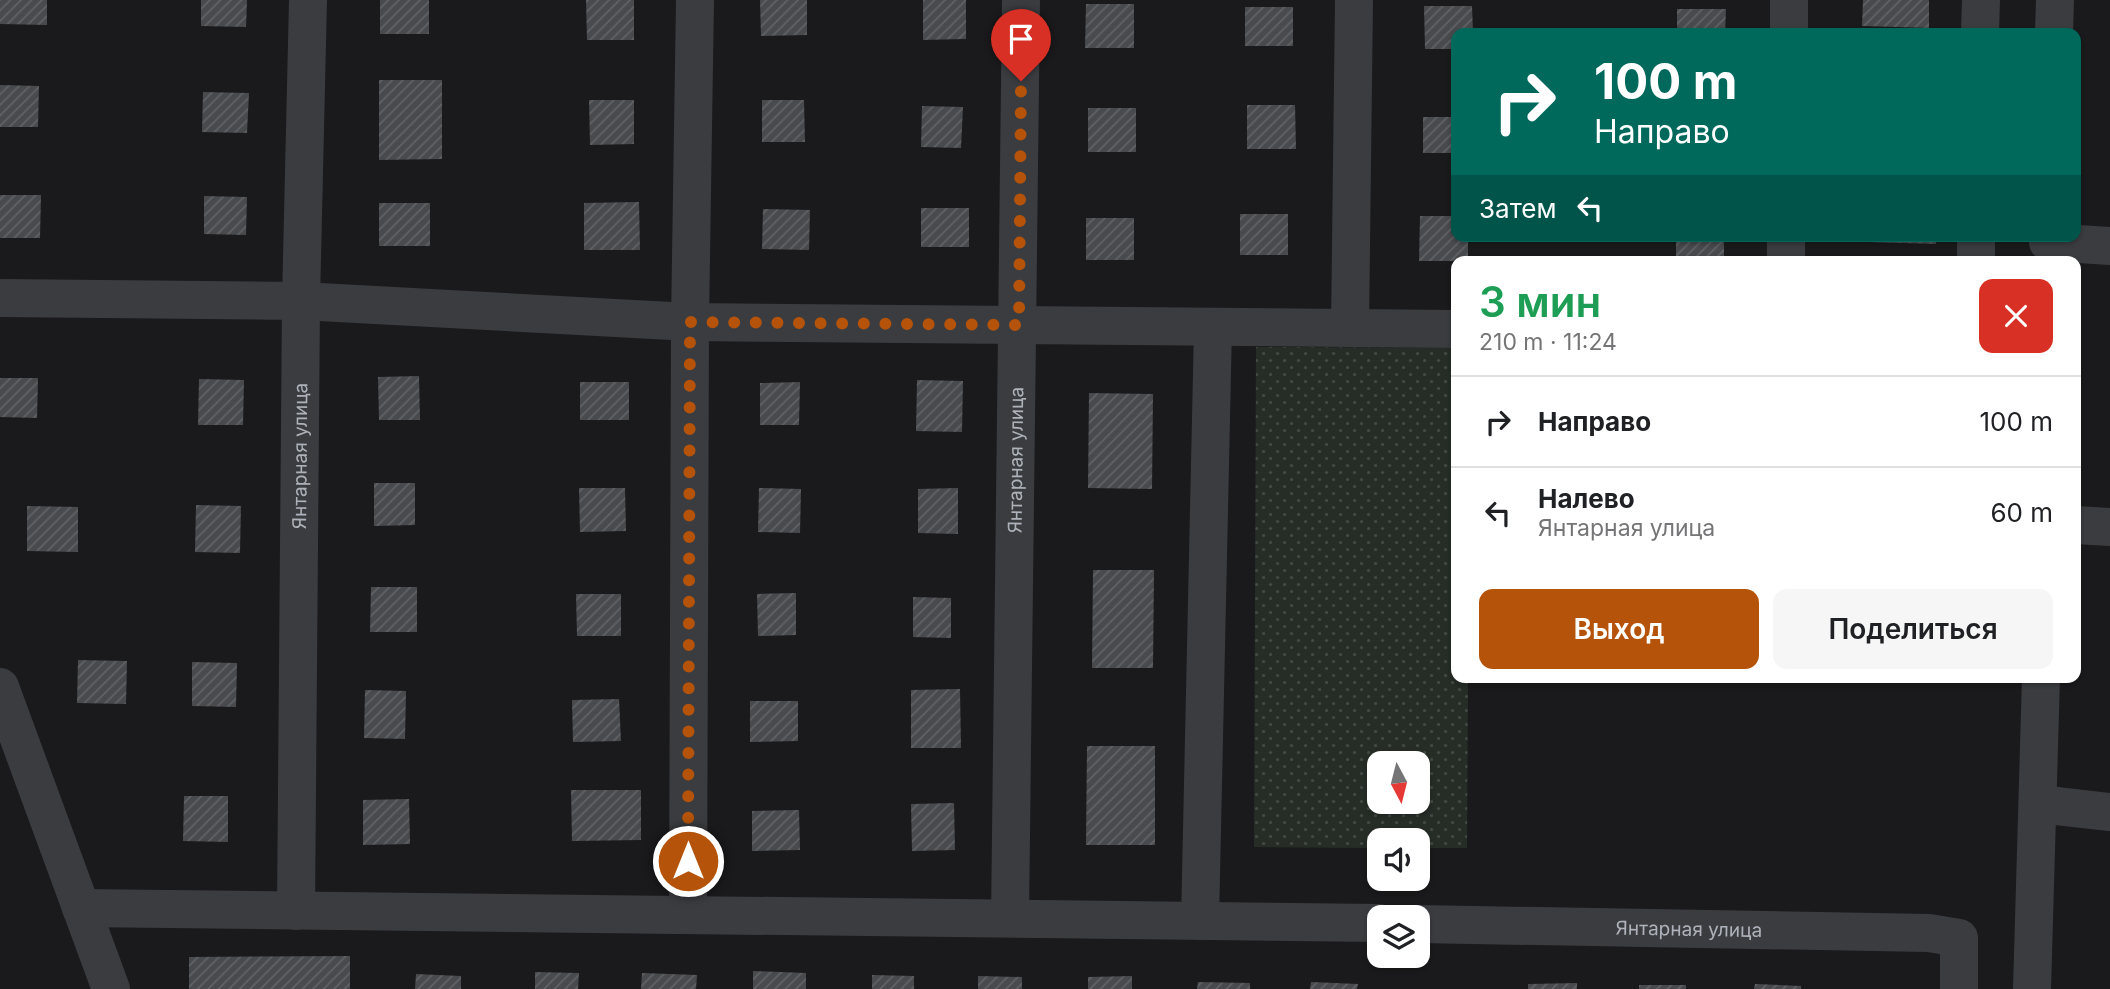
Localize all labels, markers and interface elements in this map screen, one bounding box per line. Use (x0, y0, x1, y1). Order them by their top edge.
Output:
pin (991, 9, 1051, 81)
icon: arrive (1002, 20, 1040, 58)
text: 100 m (1594, 52, 1738, 111)
icon: right (1479, 56, 1570, 147)
text: Направо (1594, 112, 1730, 151)
icon: left (1571, 189, 1609, 227)
text: Затем (1479, 193, 1557, 224)
text: 3 мин (1479, 276, 1601, 327)
button: close (1979, 279, 2053, 353)
text: 210 m · 11:24 (1479, 328, 1617, 356)
street label: Янтарная улица (288, 383, 312, 529)
street label: Янтарная улица (1004, 387, 1028, 533)
icon: right (1479, 403, 1517, 441)
text: Направо (1538, 406, 1651, 437)
text: 100 m (1980, 406, 2053, 437)
text: Налево (1538, 483, 1635, 514)
icon: left (1479, 494, 1517, 532)
text: 60 m (1990, 497, 2053, 528)
text: Янтарная улица (1538, 514, 1715, 542)
button: Выход (1479, 589, 1759, 669)
button: Поделиться (1773, 589, 2053, 669)
north arrow (1367, 751, 1430, 814)
map controls (1367, 751, 1430, 968)
position arrow (651, 824, 725, 898)
button: sound (1367, 828, 1430, 891)
button: layers (1367, 905, 1430, 968)
street label: Янтарная улица (1616, 916, 1762, 942)

